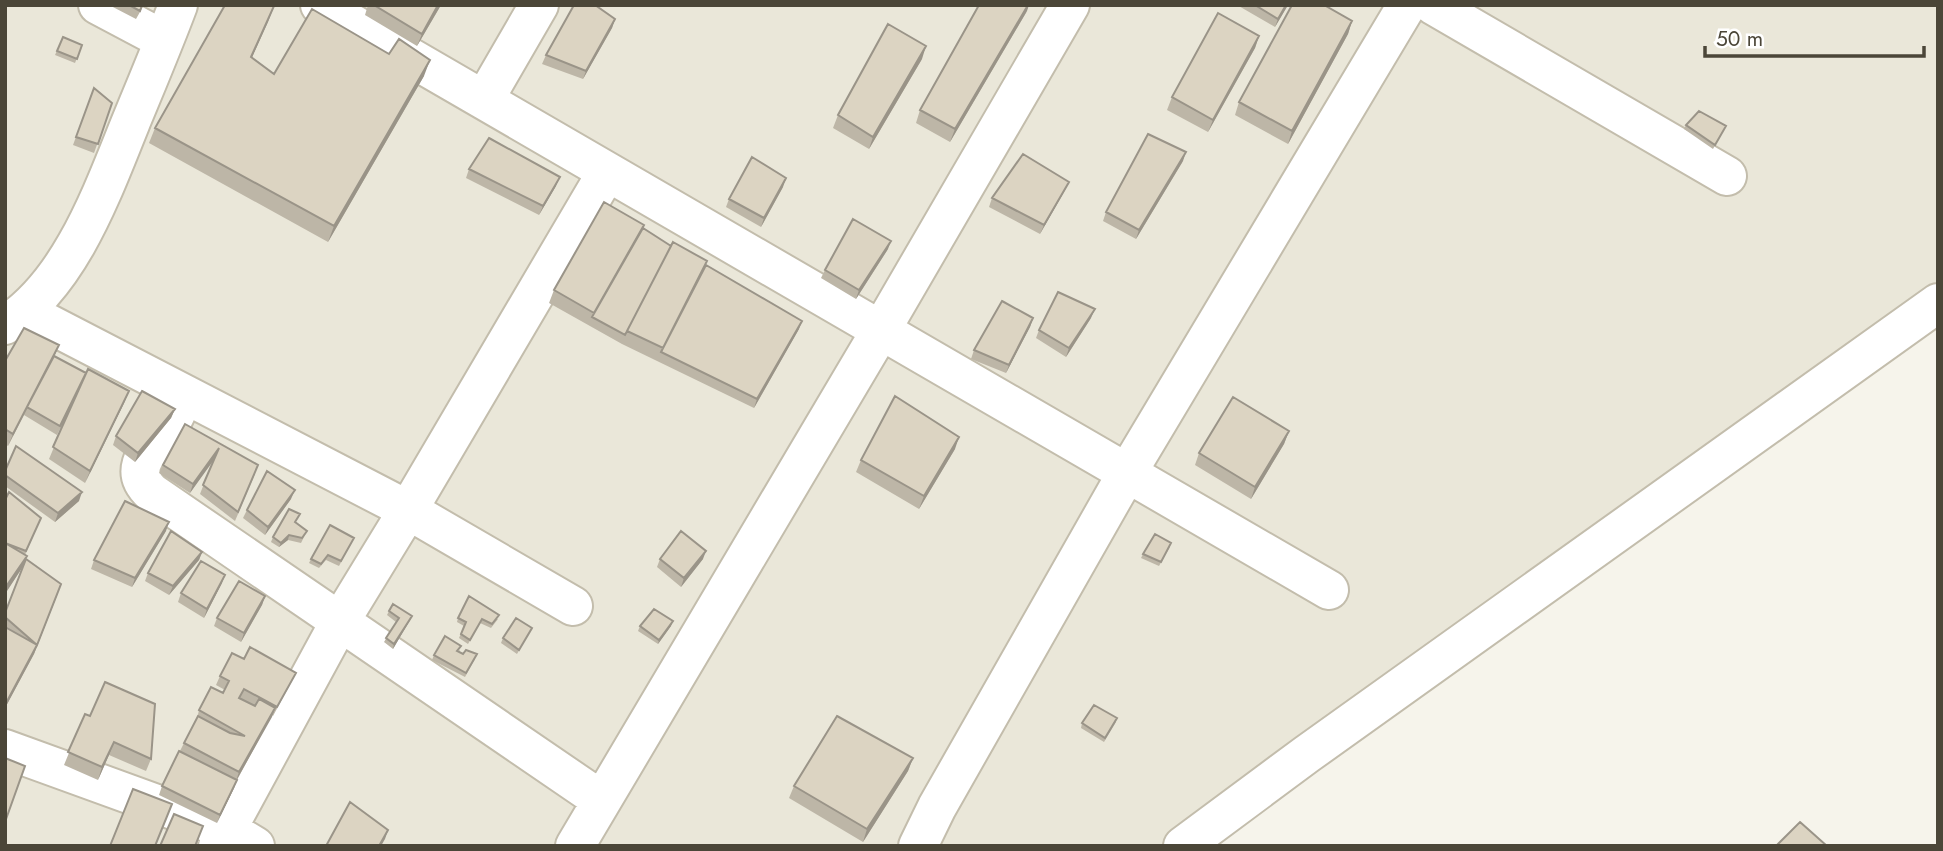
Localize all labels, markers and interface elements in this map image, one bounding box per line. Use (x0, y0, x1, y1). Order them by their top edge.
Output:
scale bar (1705, 14, 1924, 58)
text: 50 m (1716, 24, 1763, 54)

